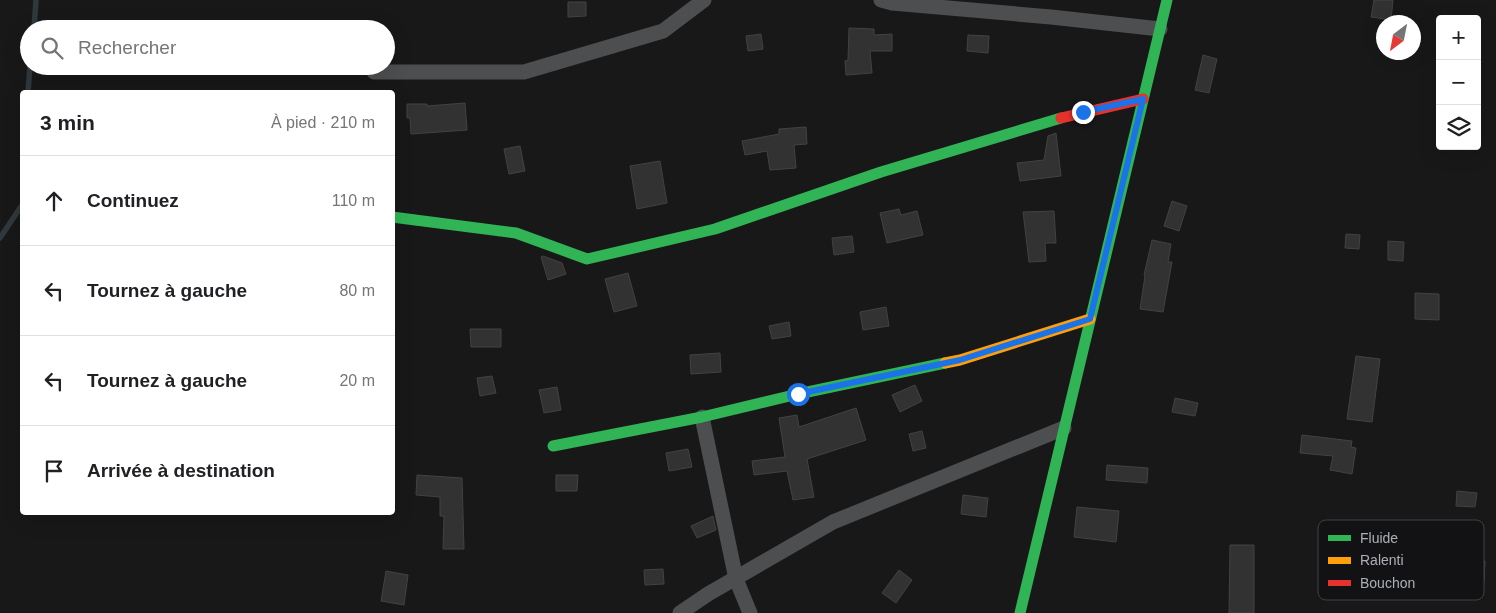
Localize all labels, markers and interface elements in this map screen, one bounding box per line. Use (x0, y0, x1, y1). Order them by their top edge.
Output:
north arrow (1376, 15, 1421, 60)
map controls (1436, 15, 1481, 150)
button: + (1436, 15, 1481, 60)
search box (20, 20, 395, 75)
icon: search (38, 34, 66, 62)
text: Rechercher (78, 37, 176, 58)
button: − (1436, 60, 1481, 105)
route end (1072, 101, 1095, 124)
button: layers (1436, 105, 1481, 150)
text: 3 min (40, 111, 95, 134)
text: À pied · 210 m (271, 114, 375, 131)
icon: ahead (40, 187, 68, 215)
text: Continuez (87, 190, 179, 211)
text: 110 m (332, 192, 375, 209)
icon: left (40, 277, 68, 305)
text: Tournez à gauche (87, 280, 247, 301)
text: 80 m (339, 282, 375, 299)
icon: left (40, 367, 68, 395)
text: Tournez à gauche (87, 370, 247, 391)
text: 20 m (339, 372, 375, 389)
route start (787, 383, 810, 406)
icon: arrive (40, 457, 68, 485)
text: Arrivée à destination (87, 460, 275, 481)
legend (1318, 520, 1484, 600)
text: Fluide (1360, 530, 1398, 546)
text: Ralenti (1360, 552, 1404, 568)
text: Bouchon (1360, 575, 1415, 591)

